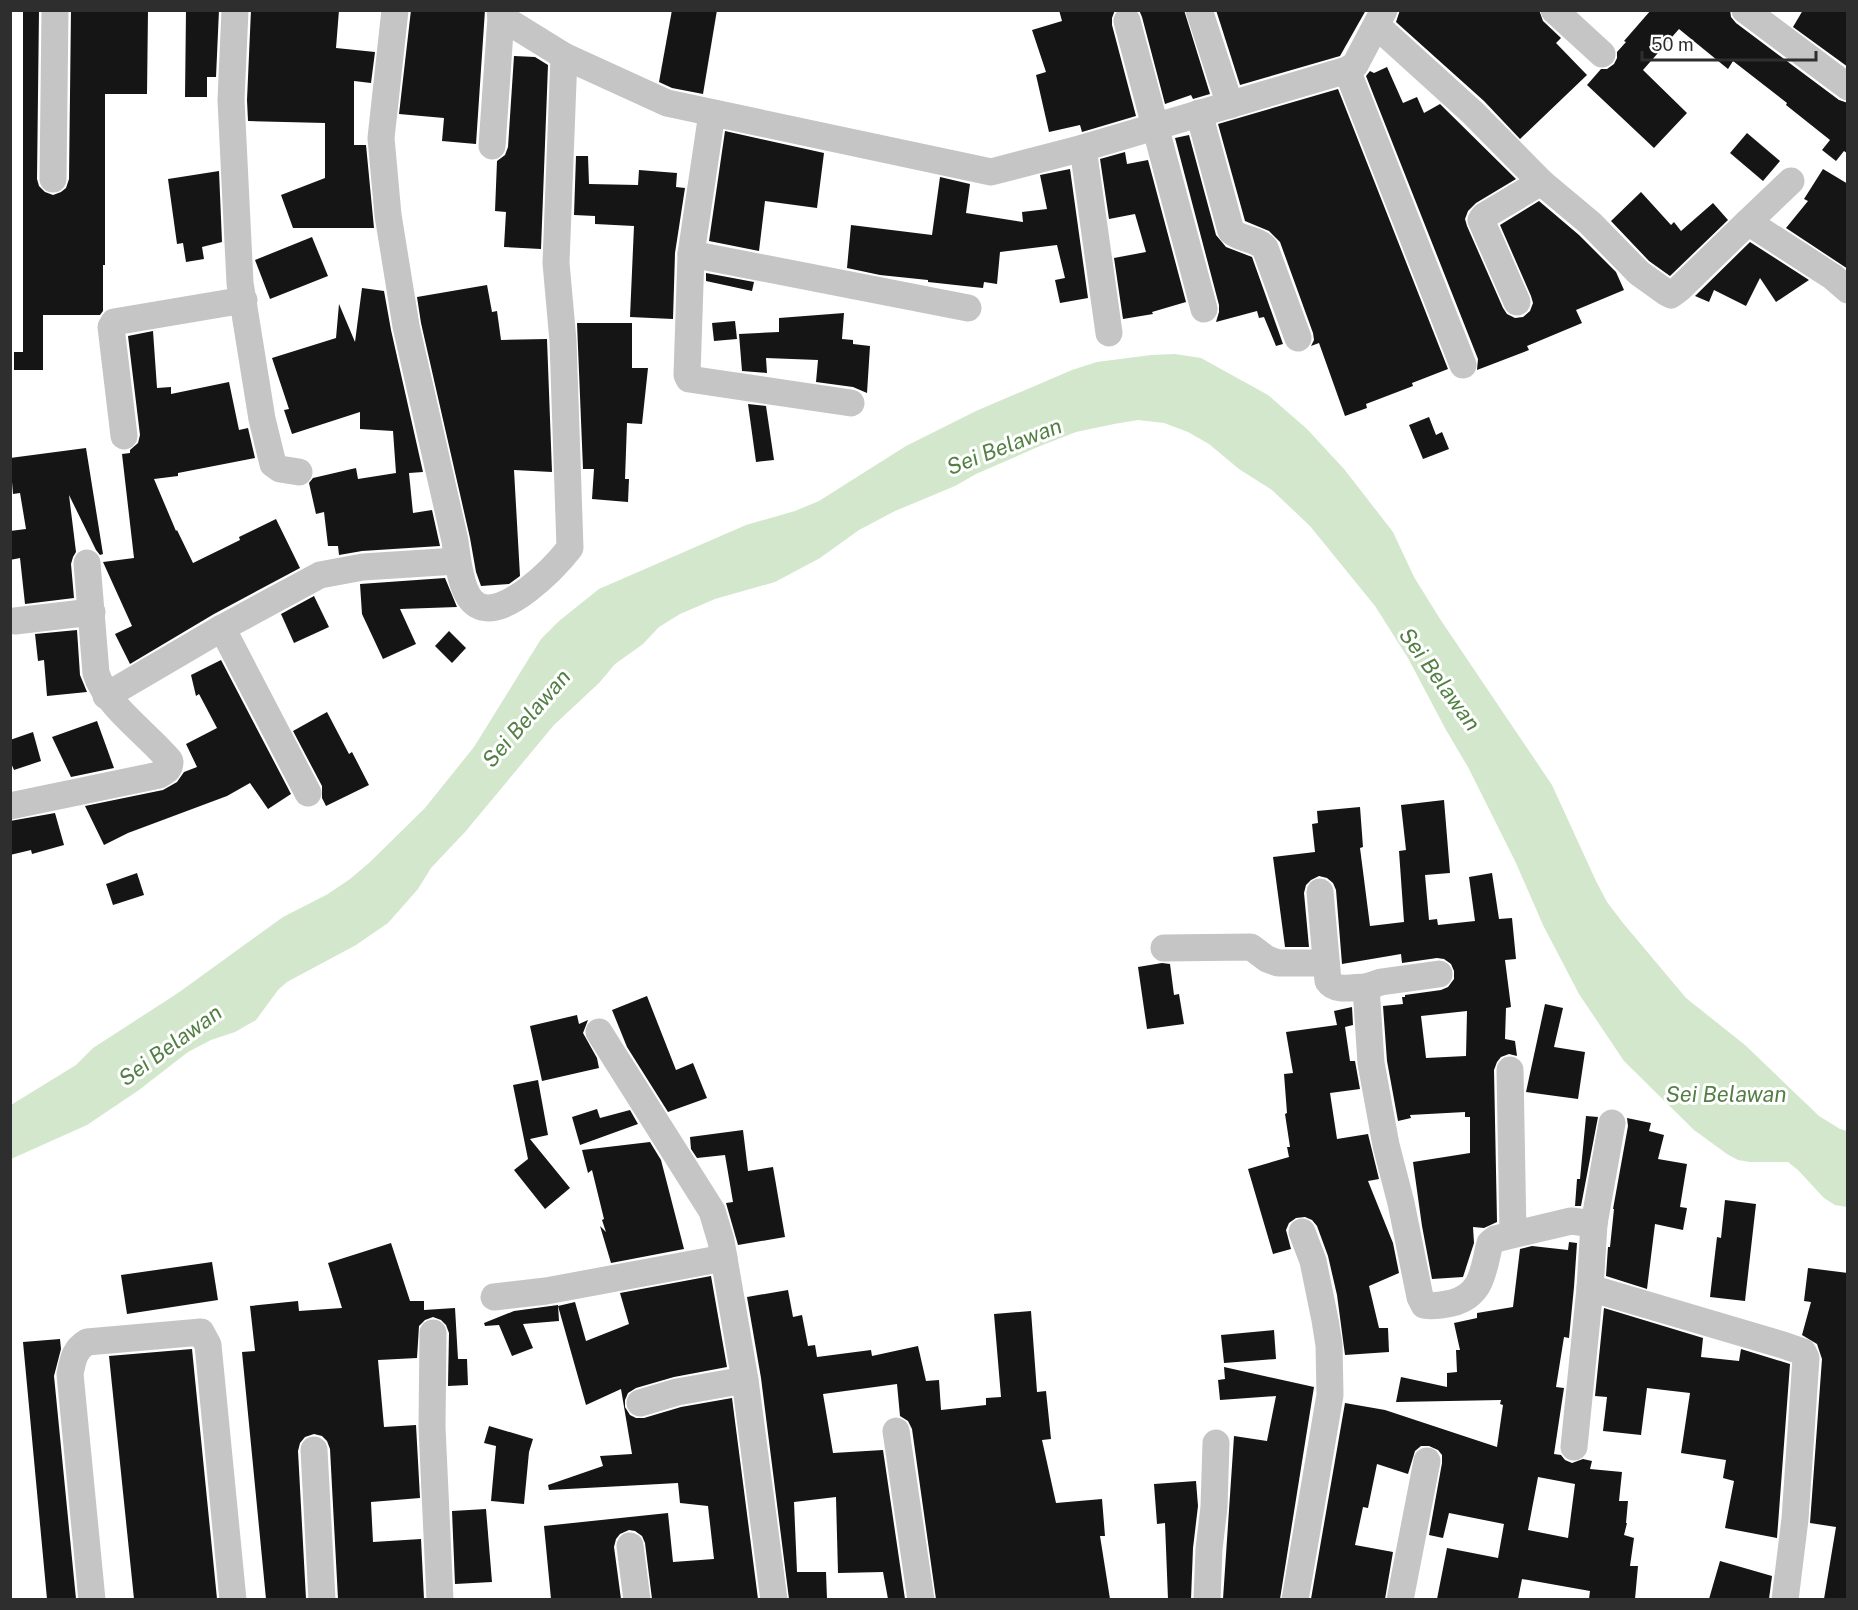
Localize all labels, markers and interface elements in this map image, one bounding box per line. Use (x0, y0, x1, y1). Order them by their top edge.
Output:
scale bar (1642, 24, 1816, 62)
text: 50 m (1651, 34, 1694, 55)
water label: Sei Belawan (943, 412, 1065, 480)
water label: Sei Belawan (1394, 622, 1486, 736)
water label: Sei Belawan (476, 664, 576, 772)
water label: Sei Belawan (113, 999, 227, 1091)
water label: Sei Belawan (1665, 1081, 1787, 1107)

